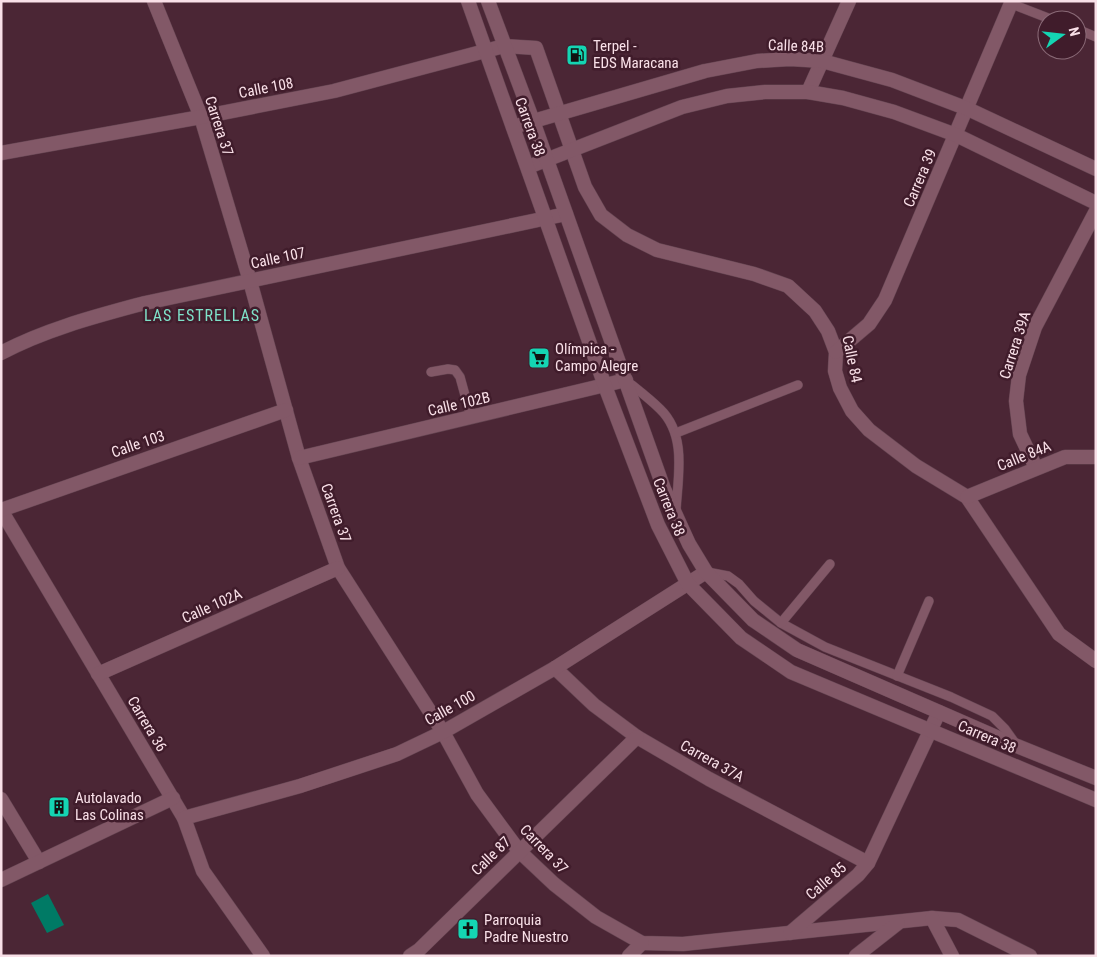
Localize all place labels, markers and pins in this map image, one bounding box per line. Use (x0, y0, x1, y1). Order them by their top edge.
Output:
place label: Terpel - EDS Maracana (593, 37, 679, 72)
fuel station icon: Terpel - EDS Maracana (565, 43, 589, 67)
place label: Olímpica - Campo Alegre (555, 340, 638, 375)
supermarket icon: Olímpica - Campo Alegre (527, 346, 551, 370)
place label: Autolavado Las Colinas (75, 789, 144, 824)
building icon: Autolavado Las Colinas (47, 795, 71, 819)
place label: Parroquia Padre Nuestro (484, 911, 569, 946)
church icon: Parroquia Padre Nuestro (456, 917, 480, 941)

